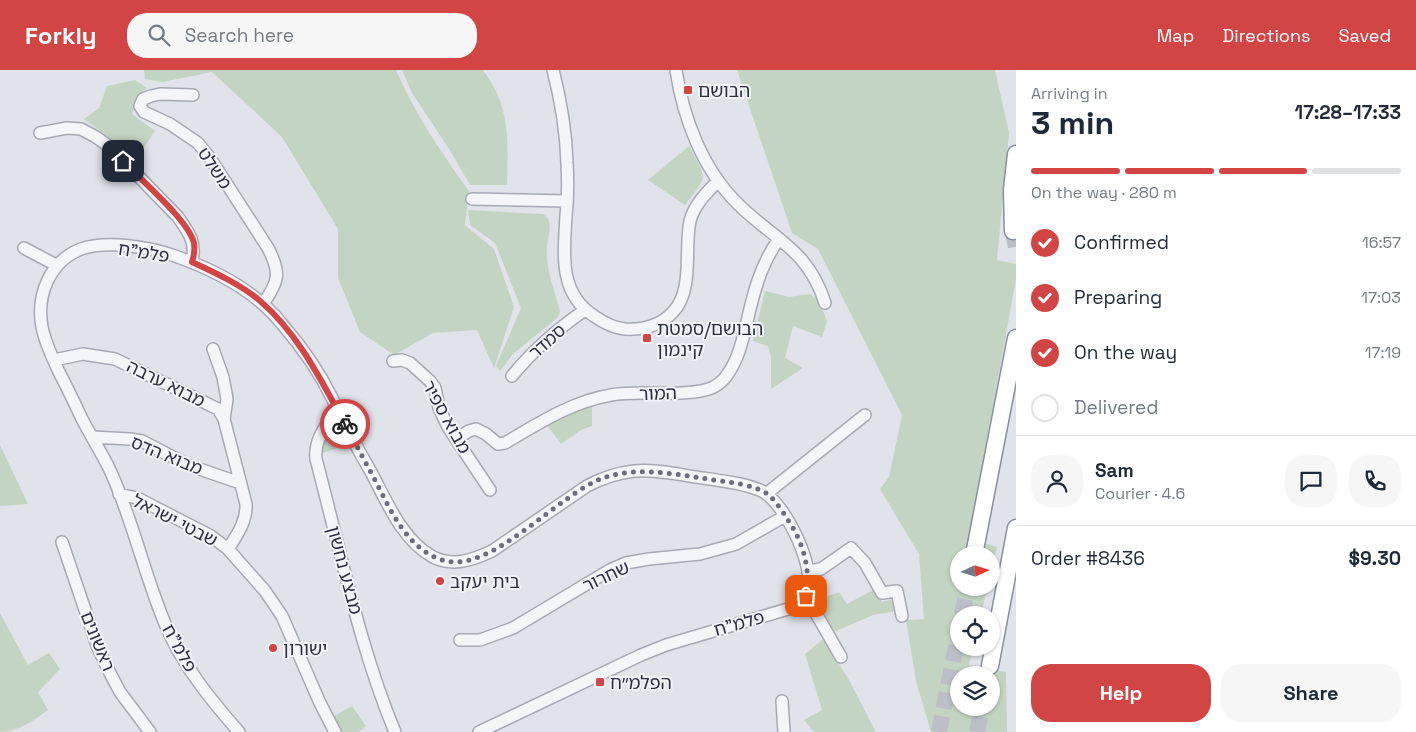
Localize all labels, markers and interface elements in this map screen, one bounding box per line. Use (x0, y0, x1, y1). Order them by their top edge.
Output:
search box (127, 13, 477, 58)
text: Forkly (25, 20, 97, 51)
icon: search (145, 21, 173, 49)
text: Search here (185, 23, 294, 48)
text: Map (1157, 24, 1194, 47)
text: Directions (1222, 24, 1311, 47)
text: Saved (1339, 24, 1391, 47)
place label: הבושם (698, 79, 750, 102)
text: Arriving in (1031, 83, 1108, 104)
marker: הבושם (682, 84, 694, 96)
text: 17:28–17:33 (1295, 100, 1401, 125)
text: 3 min (1031, 103, 1114, 143)
pin (102, 140, 144, 182)
street label: משלט (193, 143, 237, 193)
icon: home (109, 147, 137, 175)
text: On the way · 280 m (1031, 182, 1177, 203)
icon: check (1031, 229, 1059, 257)
text: Confirmed (1074, 230, 1169, 255)
text: 16:57 (1362, 232, 1401, 253)
street label: פלמ"ח (117, 237, 171, 267)
icon: check (1031, 284, 1059, 312)
text: Preparing (1074, 285, 1162, 310)
text: 17:03 (1361, 287, 1401, 308)
place label: הבושם/סמטת קינמון (657, 317, 763, 361)
street label: סמדר (524, 318, 570, 364)
marker: הבושם/סמטת קינמון (641, 332, 653, 344)
icon: check (1031, 339, 1059, 367)
text: On the way (1074, 340, 1177, 365)
text: 17:19 (1365, 342, 1401, 363)
street label: מבוא ערבה (123, 354, 209, 412)
street label: מבוא ספיר (418, 376, 477, 458)
street label: המור (639, 381, 677, 405)
text: Delivered (1074, 395, 1159, 420)
courier (320, 399, 370, 449)
icon: bike (331, 410, 359, 438)
street label: מבוא הדס (128, 430, 206, 480)
button: person (1031, 455, 1083, 507)
button: chat (1285, 455, 1337, 507)
button: phone (1349, 455, 1401, 507)
text: Sam (1095, 458, 1134, 483)
text: Courier · 4.6 (1095, 483, 1185, 504)
street label: שבטי ישראל (128, 489, 222, 551)
street label: מבצע נחשון (322, 523, 368, 617)
north arrow (950, 546, 1000, 596)
map controls (950, 546, 1000, 716)
text: Order #8436 (1031, 546, 1145, 571)
text: $9.30 (1348, 546, 1401, 571)
street label: שחרור (579, 555, 633, 597)
place label: בית יעקב (450, 570, 520, 593)
marker: בית יעקב (434, 575, 446, 587)
pin (785, 575, 827, 617)
icon: bag (792, 582, 820, 610)
street label: פלמ"ח (711, 605, 767, 641)
button: locate (950, 606, 1000, 656)
street label: ראשונים (76, 608, 120, 674)
street label: פלמ"ח (157, 620, 203, 676)
place label: ישורון (283, 637, 327, 660)
marker: ישורון (267, 642, 279, 654)
button: Help (1031, 664, 1211, 722)
button: Share (1221, 664, 1401, 722)
button: layers (950, 666, 1000, 716)
place label: הפלמ״ח (610, 671, 672, 694)
marker: הפלמ״ח (594, 676, 606, 688)

